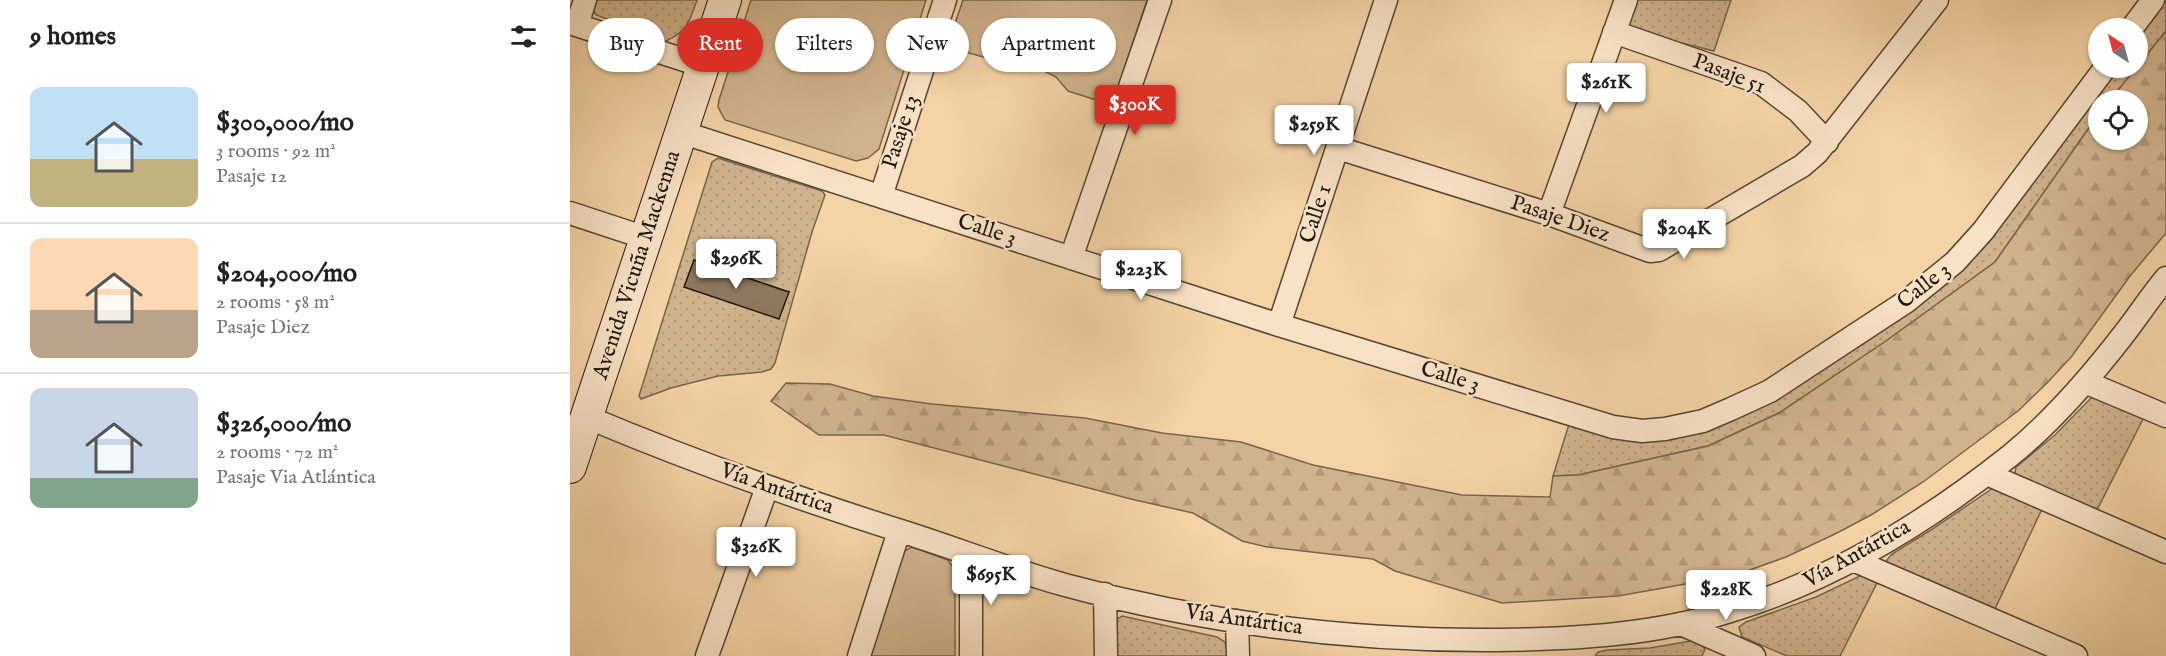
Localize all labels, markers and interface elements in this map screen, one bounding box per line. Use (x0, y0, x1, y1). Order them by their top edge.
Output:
chip: Buy (588, 18, 665, 72)
chip: Rent (677, 18, 763, 72)
chip: Filters (775, 18, 874, 72)
chip: New (886, 18, 969, 72)
chip: Apartment (981, 18, 1116, 72)
north arrow (2088, 18, 2148, 78)
map controls (2088, 18, 2148, 150)
text: 9 homes (30, 20, 116, 53)
icon: filters (507, 20, 540, 53)
street label: Pasaje 51 (1689, 47, 1769, 101)
pin: $261K (1564, 63, 1648, 114)
text: $261K (1581, 70, 1631, 95)
pin: $300K (1093, 85, 1177, 136)
button: locate (2088, 90, 2148, 150)
street label: Pasaje 13 (876, 92, 926, 172)
text: $300K (1109, 92, 1161, 117)
pin: $259K (1272, 105, 1356, 156)
text: $300,000/mo (216, 106, 354, 139)
icon: home (78, 111, 150, 183)
text: $259K (1289, 112, 1339, 137)
text: 3 rooms · 92 m² (216, 139, 336, 164)
street label: Avenida Vicuña Mackenna (586, 147, 687, 384)
text: Pasaje 12 (216, 164, 287, 189)
street label: Calle 1 (1293, 181, 1339, 247)
street label: Pasaje Diez (1507, 189, 1613, 249)
street label: Calle 3 (954, 207, 1020, 253)
pin: $204K (1642, 209, 1726, 260)
text: $204K (1657, 216, 1711, 241)
pin: $296K (694, 239, 778, 290)
text: $296K (710, 246, 762, 271)
pin: $223K (1099, 250, 1183, 301)
street label: Calle 3 (1892, 256, 1956, 316)
text: $204,000/mo (216, 257, 357, 290)
text: $223K (1115, 257, 1167, 282)
icon: home (78, 262, 150, 334)
text: 2 rooms · 58 m² (216, 290, 335, 315)
text: Pasaje Diez (216, 315, 310, 340)
street label: Calle 3 (1417, 355, 1483, 399)
text: $326,000/mo (216, 407, 351, 440)
icon: home (78, 412, 150, 484)
text: 2 rooms · 72 m² (216, 440, 338, 465)
street label: Vía Antártica (716, 456, 838, 522)
text: Pasaje Via Atlántica (216, 465, 376, 490)
street label: Vía Antártica (1798, 513, 1916, 595)
pin: $326K (714, 527, 798, 578)
text: $326K (731, 534, 781, 559)
pin: $695K (949, 555, 1033, 606)
text: $695K (966, 562, 1016, 587)
pin: $228K (1684, 570, 1768, 621)
text: $228K (1700, 577, 1752, 602)
street label: Vía Antártica (1183, 598, 1305, 642)

